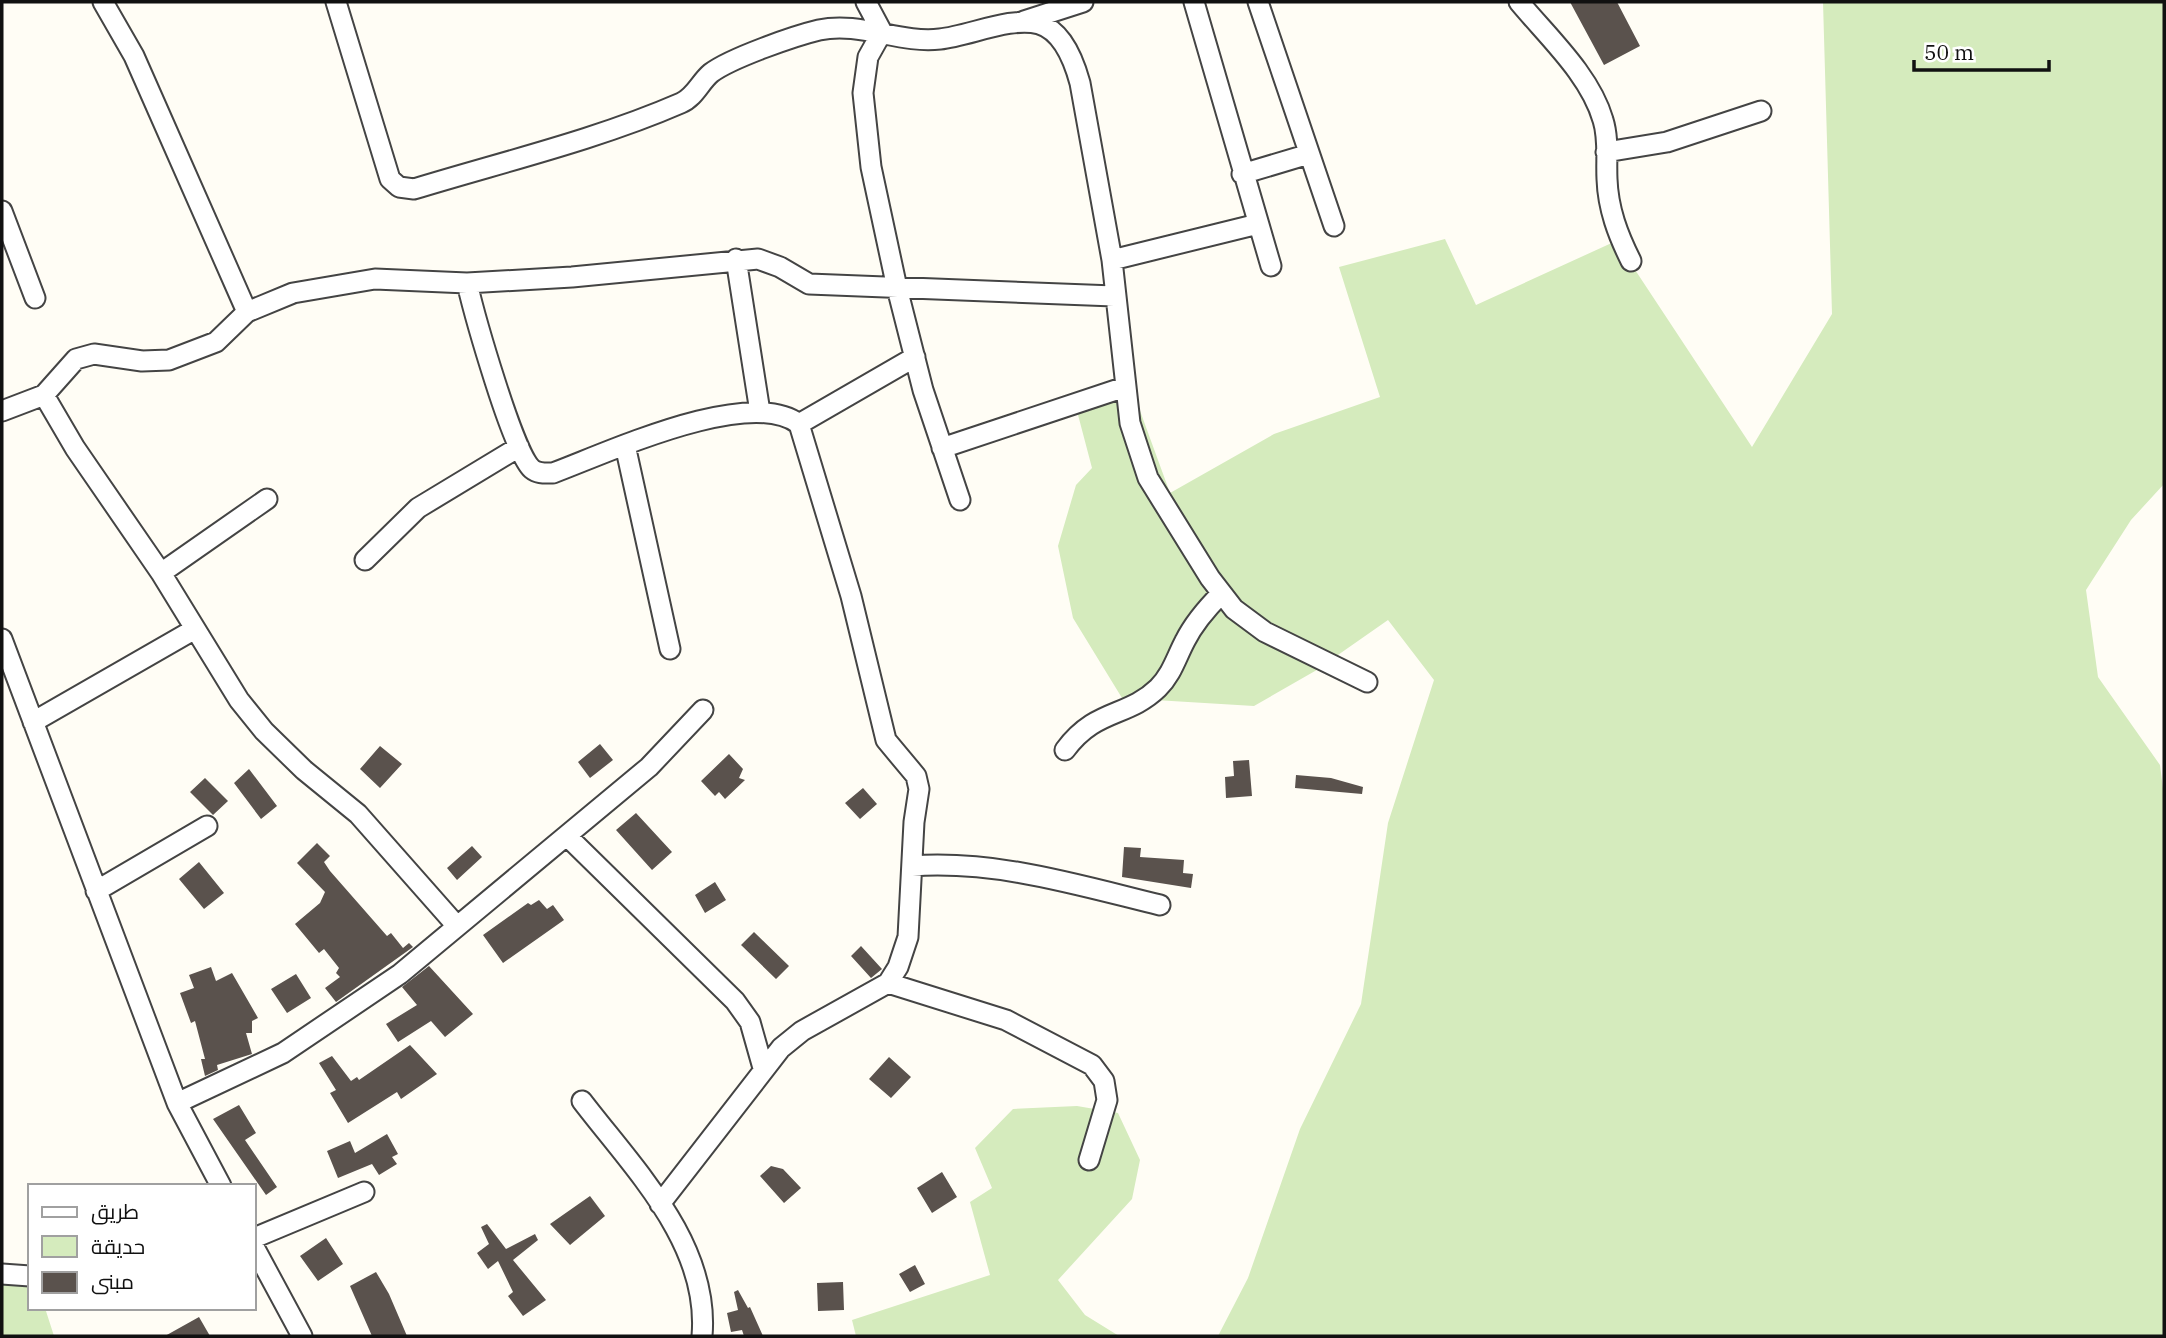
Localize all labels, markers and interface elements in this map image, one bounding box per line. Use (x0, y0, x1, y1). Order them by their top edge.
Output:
scale bar (1914, 28, 2049, 72)
text: 50 m (1924, 38, 1974, 66)
legend (28, 1184, 256, 1310)
text: طريق (91, 1197, 139, 1225)
text: حديقة (91, 1232, 145, 1260)
text: مبنى (91, 1267, 134, 1295)

